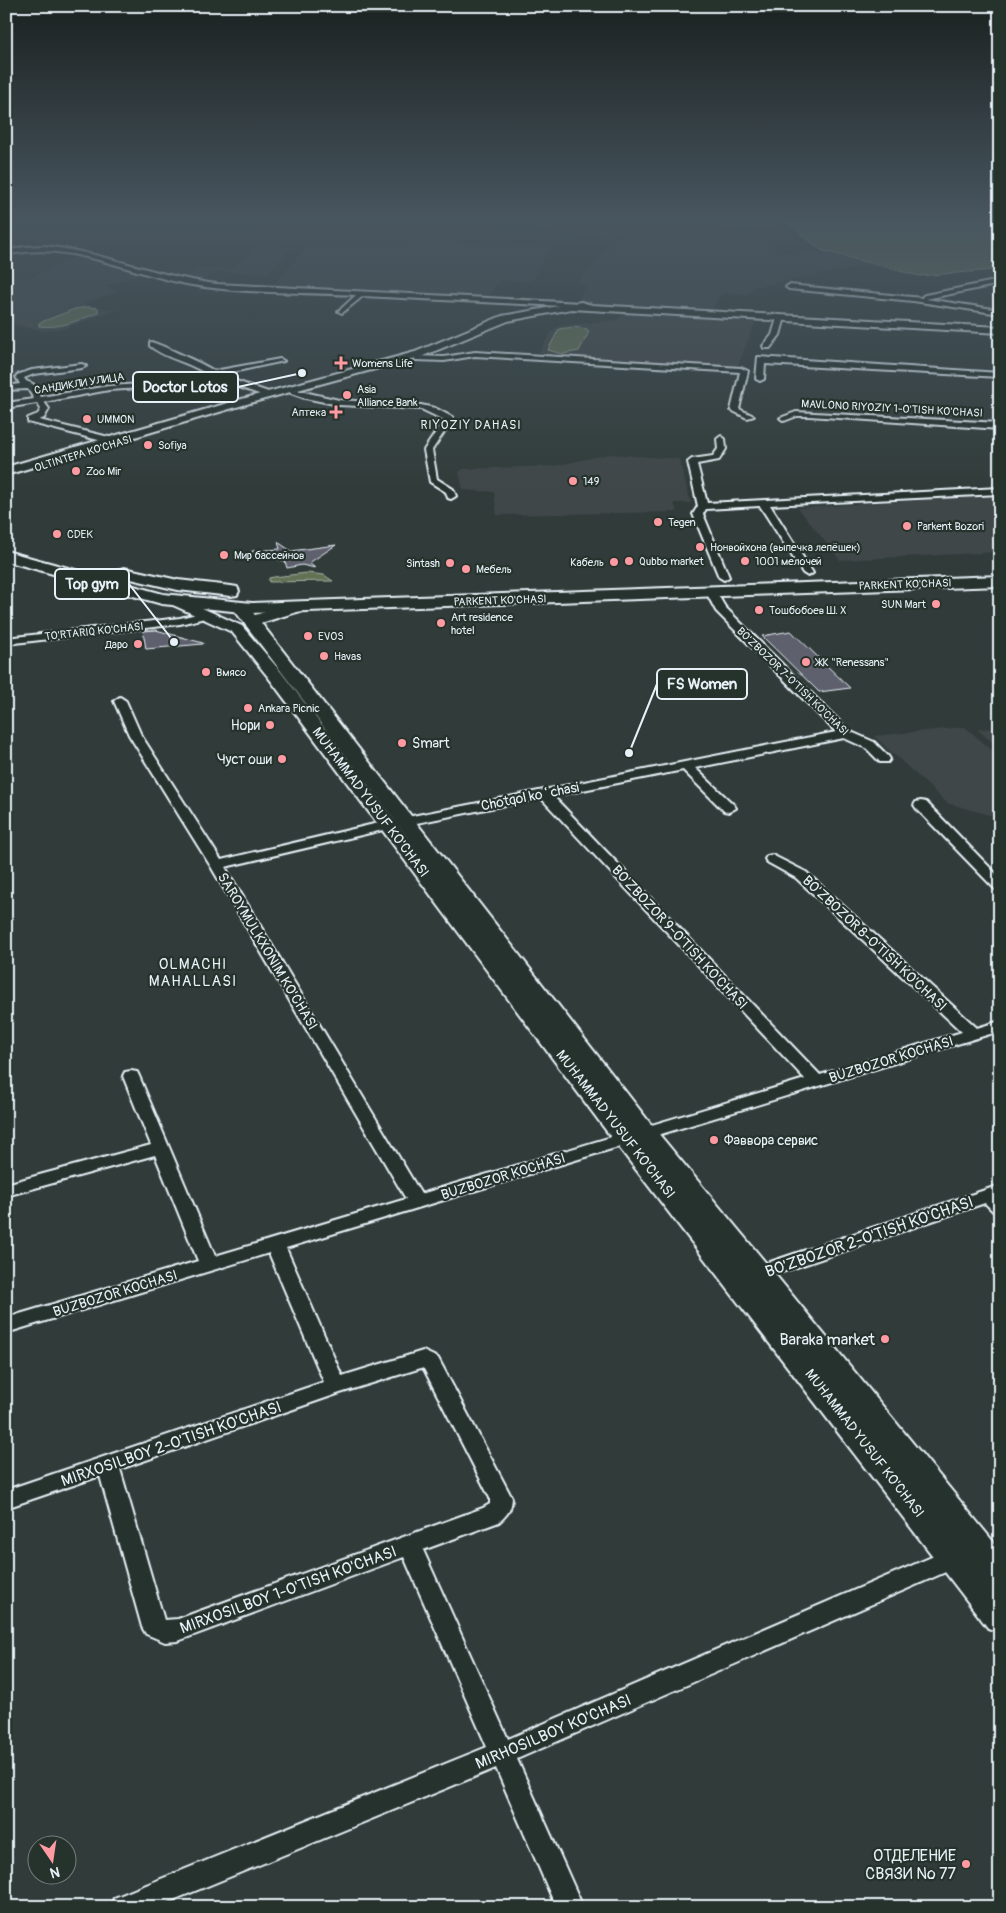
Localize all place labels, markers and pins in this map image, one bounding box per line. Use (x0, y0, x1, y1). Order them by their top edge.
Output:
marker: Womens Life (334, 356, 348, 370)
place label: Womens Life (352, 357, 413, 370)
callout: Doctor Lotos (133, 372, 238, 402)
place label: Asia Alliance Bank (357, 383, 418, 409)
marker: Asia Alliance Bank (341, 389, 353, 401)
place label: Аптека (292, 406, 326, 419)
marker: Аптека (330, 406, 342, 418)
marker: UMMON (81, 413, 93, 425)
place label: UMMON (97, 413, 135, 426)
marker: Sofiya (142, 439, 154, 451)
place label: Sofiya (158, 439, 187, 452)
marker: Zoo Mir (70, 465, 82, 477)
place label: Zoo Mir (86, 465, 121, 478)
marker: 149 (567, 475, 579, 487)
place label: 149 (583, 475, 600, 488)
marker: Tegen (652, 516, 664, 528)
place label: Tegen (668, 516, 696, 529)
marker: Parkent Bozori (901, 520, 913, 532)
place label: Parkent Bozori (917, 520, 984, 533)
marker: CDEK (51, 528, 63, 540)
place label: CDEK (67, 528, 93, 541)
marker: Нонвойхона (выпечка лепёшек) (694, 541, 706, 553)
place label: Нонвойхона (выпечка лепёшек) (710, 541, 861, 554)
marker: Мир бассейнов (218, 549, 230, 561)
place label: Мир бассейнов (234, 549, 305, 562)
marker: Qubbo market (623, 555, 635, 567)
place label: Qubbo market (639, 555, 704, 568)
marker: 1001 мелочей (739, 555, 751, 567)
place label: 1001 мелочей (755, 555, 822, 568)
place label: Кабель (570, 556, 604, 569)
marker: Кабель (608, 556, 620, 568)
place label: Sintash (406, 557, 440, 570)
marker: Sintash (444, 557, 456, 569)
marker: Мебель (460, 563, 472, 575)
place label: Мебель (476, 563, 512, 576)
callout: Top gym (55, 569, 129, 599)
place label: SUN Mart (881, 598, 927, 611)
marker: SUN Mart (930, 598, 942, 610)
marker: Тошбобоев Ш. Х (753, 604, 765, 616)
place label: Тошбобоев Ш. Х (769, 604, 846, 617)
place label: Art residence hotel (451, 611, 513, 637)
marker: Art residence hotel (435, 617, 447, 629)
marker: EVOS (302, 630, 314, 642)
place label: EVOS (318, 630, 344, 643)
place label: Даро (104, 638, 128, 651)
marker: Даро (132, 638, 144, 650)
marker: Havas (318, 650, 330, 662)
place label: Havas (334, 650, 361, 663)
marker: ЖК "Renessans" (800, 656, 812, 668)
place label: ЖК "Renessans" (814, 656, 889, 669)
marker: Вмясо (200, 666, 212, 678)
place label: Вмясо (216, 666, 246, 679)
callout: FS Women (657, 669, 747, 699)
marker: Ankara Picnic (242, 702, 254, 714)
place label: Ankara Picnic (258, 702, 320, 715)
place label: Нори (231, 717, 260, 734)
marker: Нори (264, 719, 276, 731)
place label: Smart (412, 735, 450, 752)
marker: Smart (396, 737, 408, 749)
place label: Чуст оши (217, 751, 272, 768)
marker: Чуст оши (276, 753, 288, 765)
place label: Фаввора сервис (724, 1132, 818, 1149)
marker: Фаввора сервис (708, 1134, 720, 1146)
place label: Baraka market (779, 1330, 876, 1350)
marker: Baraka market (879, 1333, 891, 1345)
place label: ОТДЕЛЕНИЕ СВЯЗИ № 77 (865, 1846, 957, 1884)
marker: ОТДЕЛЕНИЕ СВЯЗИ № 77 (960, 1858, 972, 1870)

